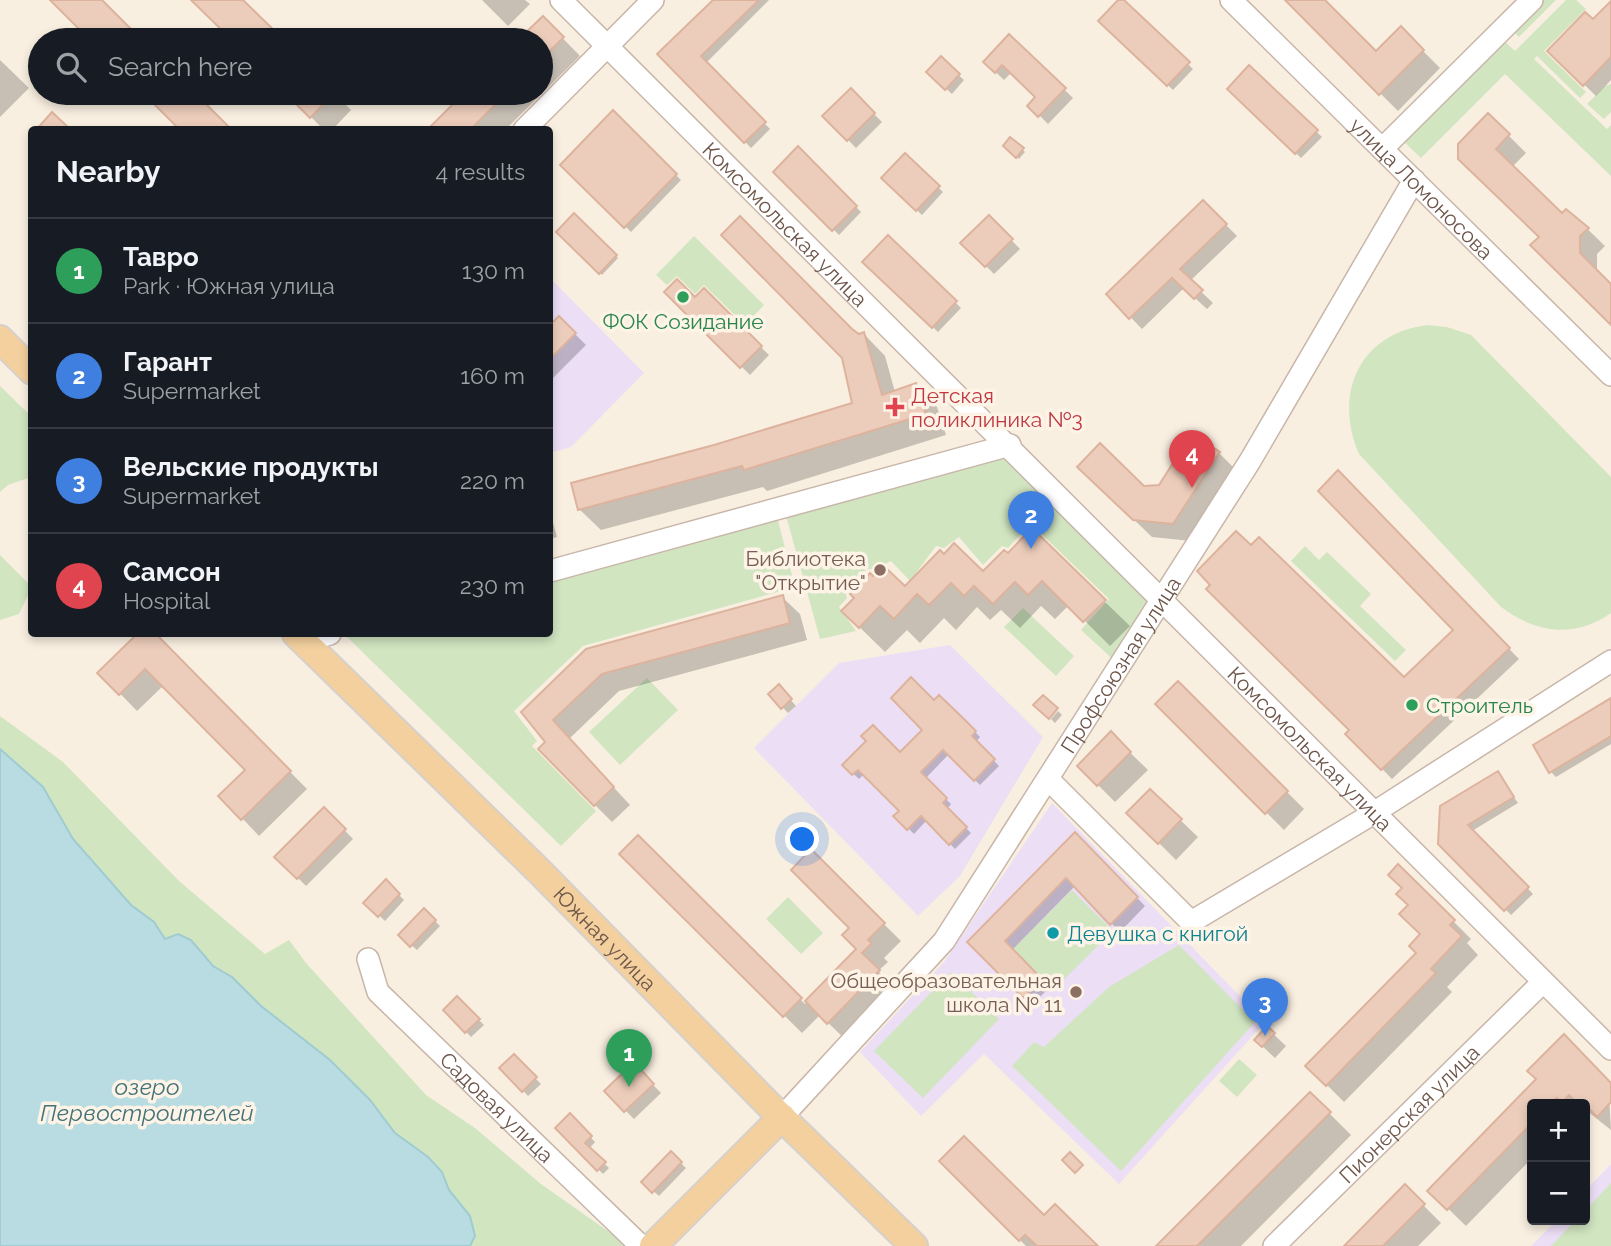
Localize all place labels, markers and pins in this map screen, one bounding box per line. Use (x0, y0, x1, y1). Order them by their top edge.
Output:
marker: ФОК Созидание (675, 289, 691, 305)
place label: ФОК Созидание (603, 309, 763, 334)
place label: Детская поликлиника №3 (911, 383, 1083, 432)
marker: Детская поликлиника №3 (885, 397, 905, 417)
pin: 4 (1169, 430, 1215, 488)
pin: 2 (1008, 491, 1054, 549)
place label: Библиотека "Открытие" (745, 546, 866, 595)
marker: Библиотека "Открытие" (872, 562, 888, 578)
place label: Строитель (1426, 693, 1533, 718)
marker: Строитель (1404, 697, 1420, 713)
place label: Девушка с книгой (1067, 921, 1248, 946)
marker: Девушка с книгой (1045, 925, 1061, 941)
place label: Общеобразовательная школа № 11 (830, 968, 1062, 1017)
pin: 3 (1242, 978, 1288, 1036)
marker: Общеобразовательная школа № 11 (1068, 984, 1084, 1000)
pin: 1 (606, 1029, 652, 1087)

